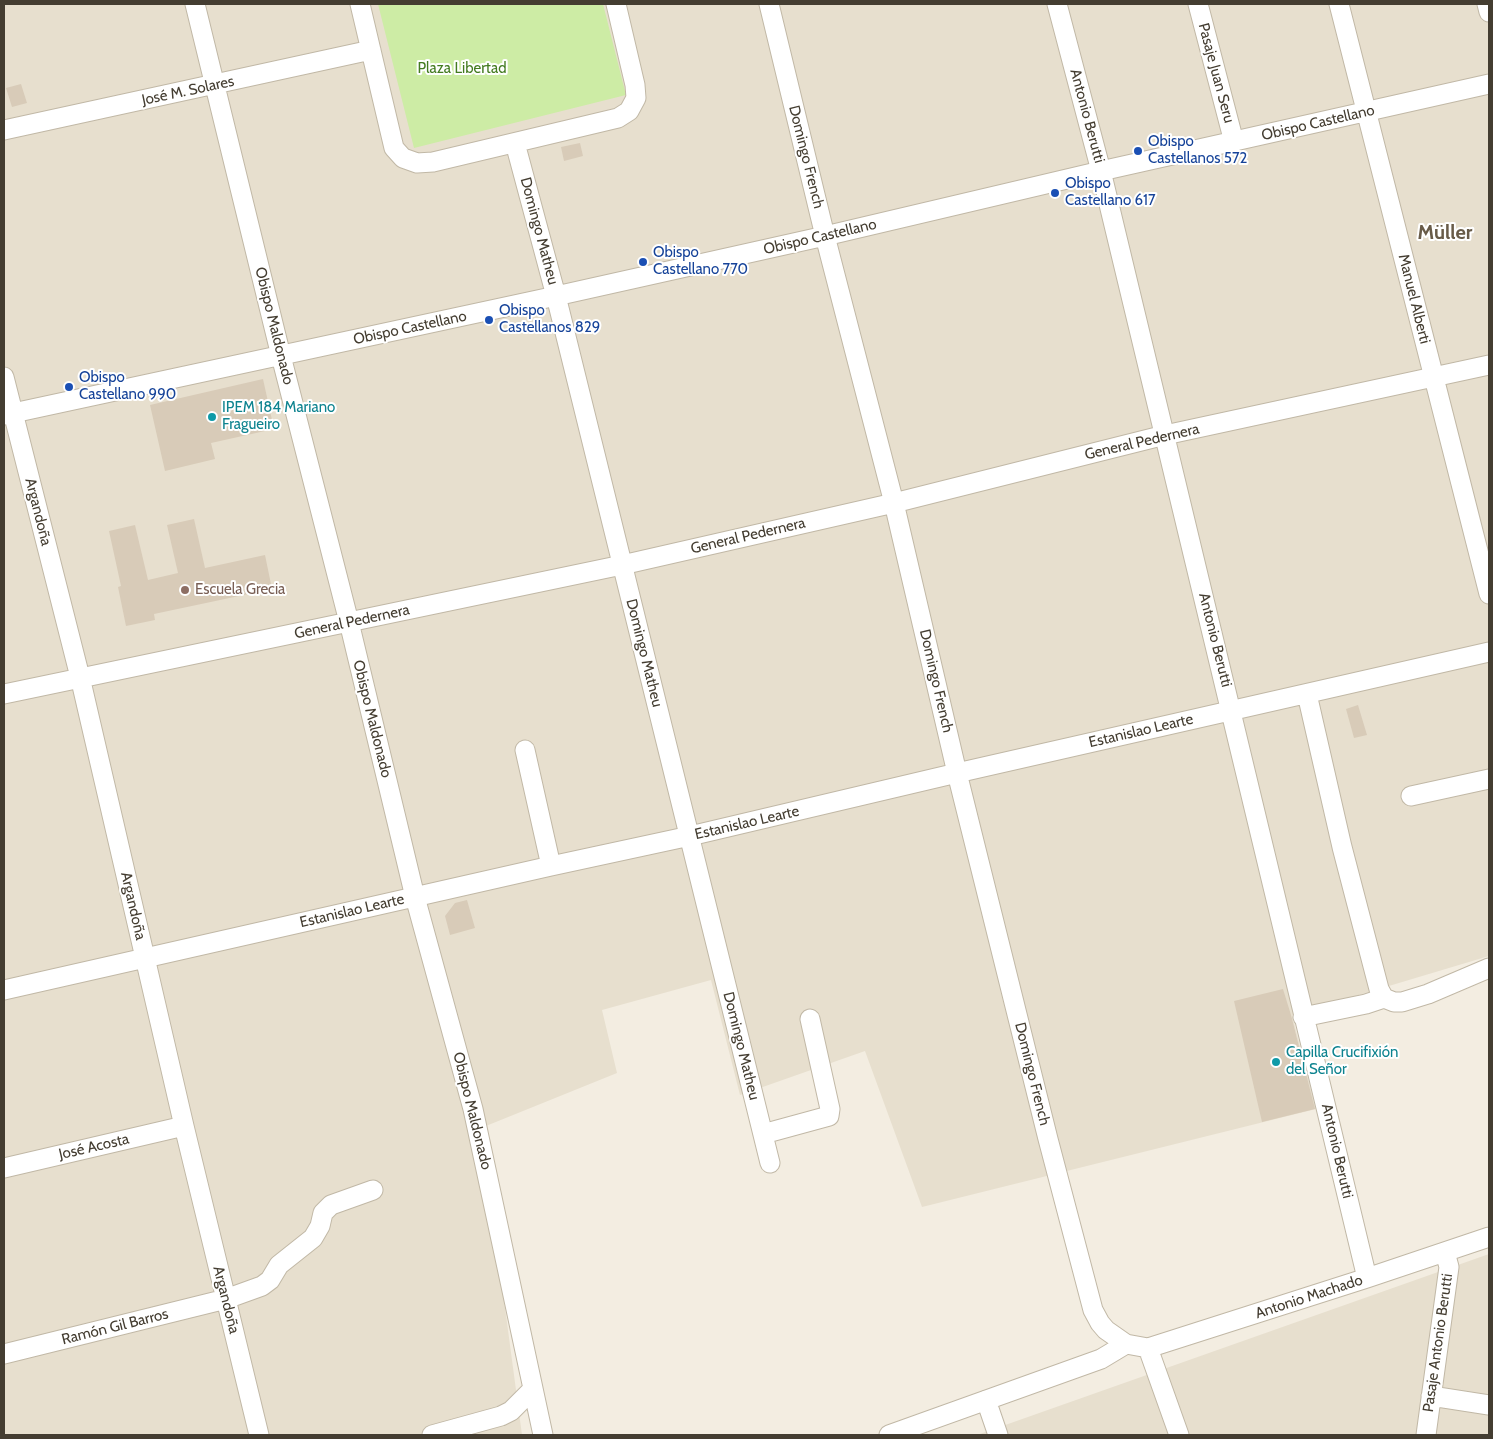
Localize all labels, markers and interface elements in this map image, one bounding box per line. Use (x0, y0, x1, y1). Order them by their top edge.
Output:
street label: Pasaje Juan Seru (1194, 21, 1238, 125)
park label: Plaza Libertad (418, 60, 506, 78)
street label: Antonio Berutti (1066, 67, 1108, 165)
street label: José M. Solares (140, 72, 236, 110)
street label: Obispo Castellano (1260, 101, 1376, 145)
street label: Domingo French (784, 104, 828, 210)
place label: Obispo Castellanos 572 (1148, 133, 1247, 168)
marker: Obispo Castellanos 572 (1132, 145, 1144, 157)
street label: Domingo Matheu (516, 175, 562, 287)
place label: Obispo Castellano 617 (1065, 175, 1155, 210)
marker: Obispo Castellano 617 (1049, 187, 1061, 199)
street label: Obispo Castellano (762, 215, 878, 259)
district label: Müller (1418, 221, 1472, 245)
place label: Obispo Castellano 770 (653, 244, 748, 279)
street label: Manuel Alberti (1394, 252, 1434, 346)
marker: Obispo Castellano 770 (637, 256, 649, 268)
street label: Obispo Maldonado (251, 265, 297, 387)
place label: Obispo Castellanos 829 (499, 302, 600, 337)
street label: Obispo Castellano (352, 307, 468, 349)
marker: Obispo Castellanos 829 (483, 314, 495, 326)
place label: Obispo Castellano 990 (79, 369, 176, 404)
marker: Obispo Castellano 990 (63, 381, 75, 393)
place label: IPEM 184 Mariano Fragueiro (222, 399, 335, 434)
marker: IPEM 184 Mariano Fragueiro (206, 411, 218, 423)
street label: General Pedernera (1083, 420, 1201, 464)
street label: Argandoña (21, 476, 55, 548)
street label: General Pedernera (689, 514, 807, 558)
place label: Escuela Grecia (195, 581, 285, 599)
marker: Escuela Grecia (179, 584, 191, 596)
street label: Antonio Berutti (1195, 591, 1235, 689)
street label: Domingo Matheu (622, 597, 666, 709)
street label: General Pedernera (293, 601, 411, 643)
street label: Domingo French (915, 628, 957, 734)
street label: Obispo Maldonado (349, 658, 395, 780)
street label: Estanislao Learte (1087, 710, 1195, 752)
street label: Estanislao Learte (693, 802, 801, 844)
street label: Argandoña (116, 870, 150, 942)
street label: Estanislao Learte (298, 890, 406, 932)
street label: Domingo Matheu (719, 990, 763, 1102)
street label: Domingo French (1010, 1021, 1054, 1127)
place label: Capilla Crucifixión del Señor (1286, 1044, 1398, 1079)
street label: Obispo Maldonado (449, 1050, 495, 1172)
marker: Capilla Crucifixión del Señor (1270, 1056, 1282, 1068)
street label: Antonio Berutti (1317, 1102, 1357, 1200)
street label: José Acosta (57, 1130, 131, 1164)
street label: Argandoña (209, 1264, 243, 1336)
street label: Antonio Machado (1253, 1271, 1365, 1323)
street label: Pasaje Antonio Berutti (1419, 1273, 1457, 1413)
street label: Ramón Gil Barros (60, 1305, 170, 1349)

